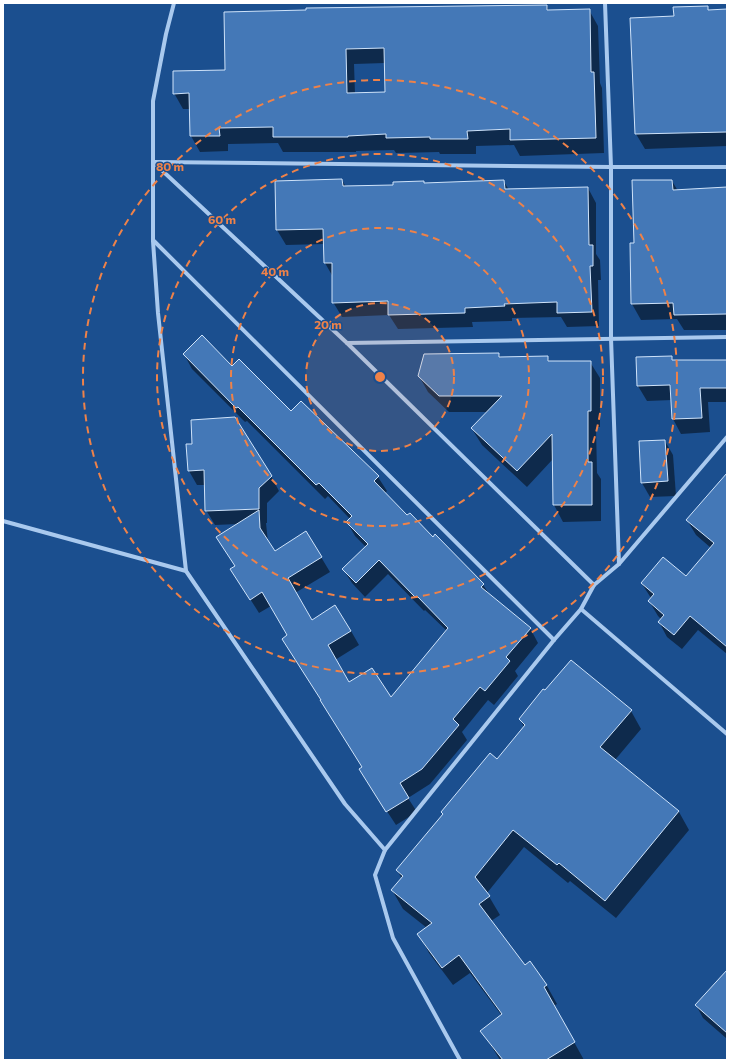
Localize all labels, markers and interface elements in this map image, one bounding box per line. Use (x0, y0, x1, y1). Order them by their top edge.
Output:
text: 80 m (156, 159, 184, 173)
text: 60 m (208, 212, 236, 226)
text: 40 m (261, 264, 289, 278)
text: 20 m (314, 317, 342, 331)
centre of rings (373, 370, 387, 384)

